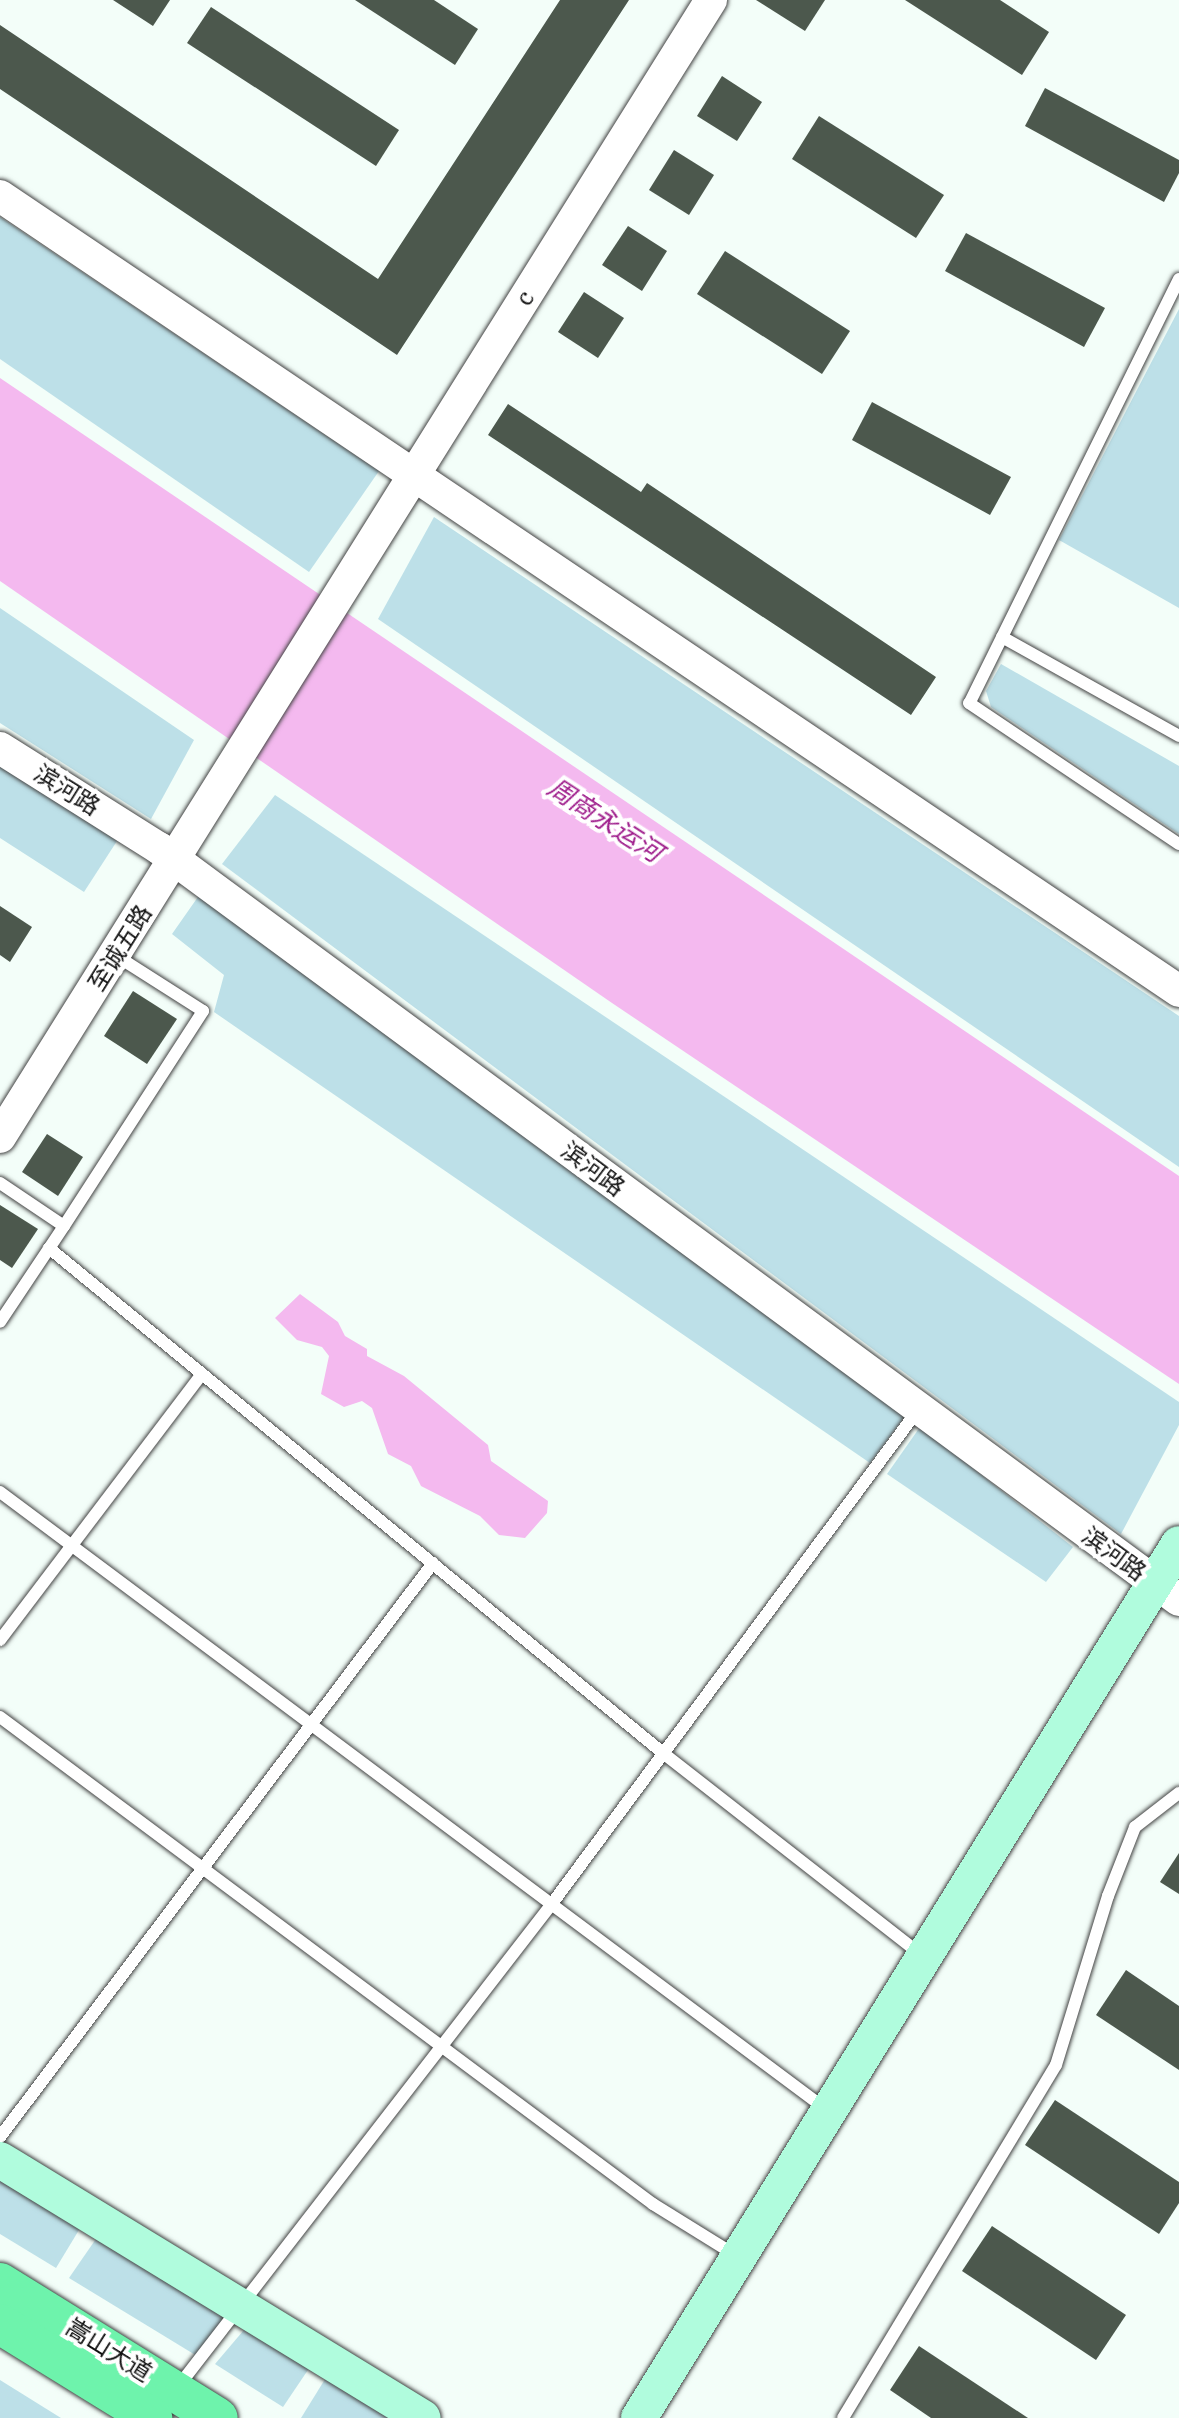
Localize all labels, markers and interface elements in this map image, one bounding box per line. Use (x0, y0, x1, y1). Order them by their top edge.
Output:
street label: c (510, 285, 540, 311)
street label: 滨河路 (29, 759, 105, 821)
water label: 周商永运河 (542, 772, 668, 868)
street label: 至诚五路 (82, 900, 158, 996)
street label: 滨河路 (556, 1136, 630, 1202)
street label: 滨河路 (1076, 1521, 1152, 1587)
street label: 嵩山大道 (61, 2312, 157, 2388)

